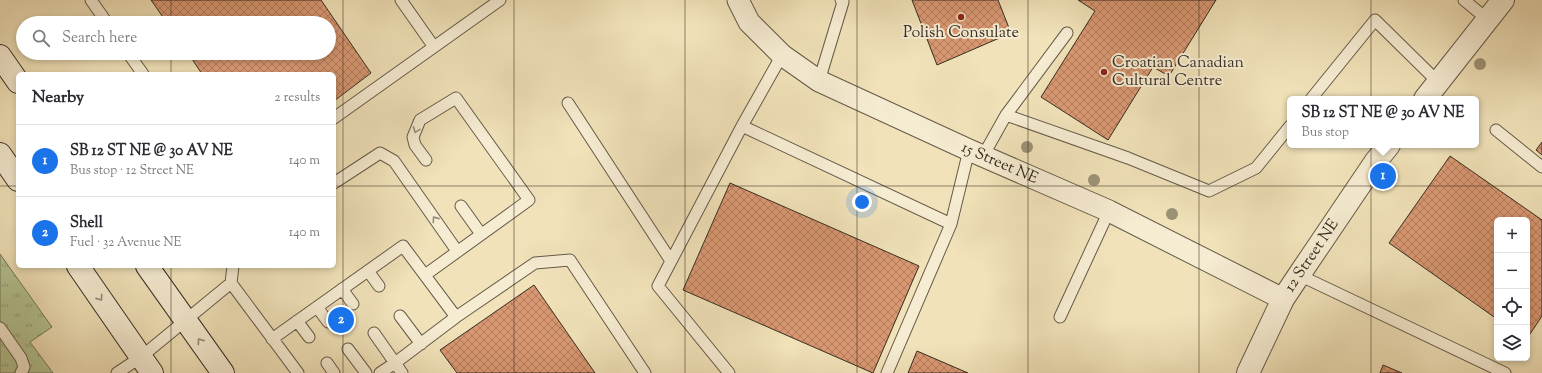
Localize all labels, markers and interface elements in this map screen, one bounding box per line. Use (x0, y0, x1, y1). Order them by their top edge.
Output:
marker: Polish Consulate (956, 12, 966, 22)
search box (16, 16, 336, 60)
place label: Polish Consulate (903, 22, 1019, 45)
icon: search (30, 27, 52, 49)
text: Search here (62, 28, 137, 49)
place label: Croatian Canadian Cultural Centre (1112, 52, 1245, 93)
marker: Croatian Canadian Cultural Centre (1099, 67, 1109, 77)
text: Nearby (32, 86, 84, 110)
text: 2 results (275, 89, 320, 107)
popup (1287, 96, 1479, 148)
text: SB 12 ST NE @ 30 AV NE (1302, 103, 1464, 124)
text: Bus stop (1302, 124, 1349, 142)
one-way arrow (412, 127, 420, 134)
street label: 15 Street NE (957, 136, 1042, 190)
text: SB 12 ST NE @ 30 AV NE (70, 141, 233, 162)
text: 1 (43, 152, 47, 170)
text: 140 m (289, 152, 320, 170)
pin: 1 (1370, 161, 1396, 191)
text: Bus stop · 12 Street NE (70, 162, 194, 180)
your location (852, 192, 872, 212)
text: Shell (70, 213, 103, 234)
street label: 12 Street NE (1279, 214, 1345, 297)
one-way arrow (432, 216, 440, 223)
map controls (1494, 217, 1530, 361)
button: + (1494, 217, 1530, 253)
text: 2 (42, 224, 48, 242)
text: 140 m (289, 224, 320, 242)
text: Fuel · 32 Avenue NE (70, 234, 181, 252)
button: − (1494, 253, 1530, 289)
button: locate (1494, 289, 1530, 325)
one-way arrow (95, 294, 103, 301)
pin: 2 (328, 305, 354, 335)
button: layers (1494, 325, 1530, 361)
one-way arrow (197, 338, 205, 345)

